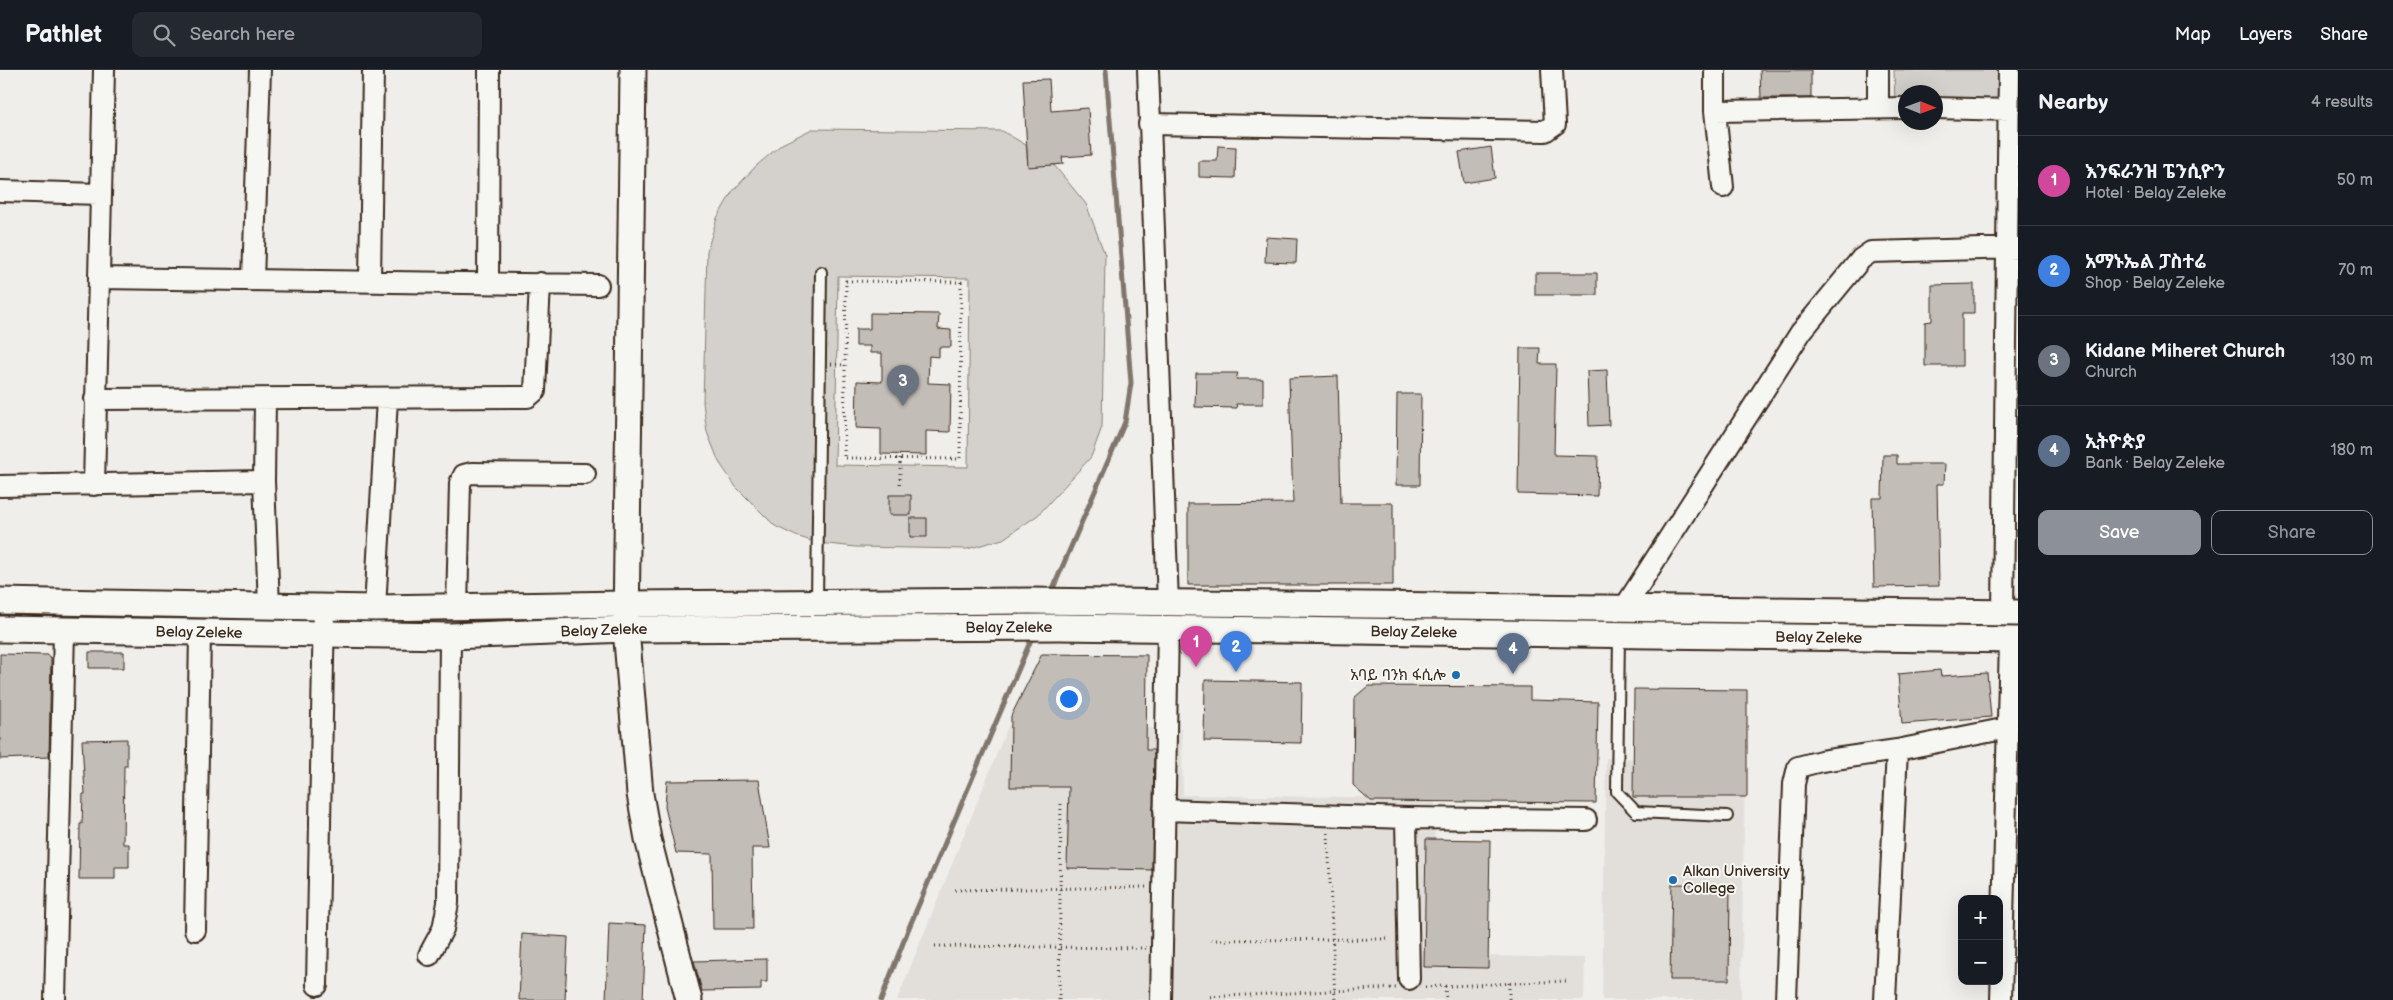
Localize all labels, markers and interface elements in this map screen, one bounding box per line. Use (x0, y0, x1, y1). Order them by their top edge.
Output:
search box (132, 12, 482, 57)
text: Pathlet (25, 20, 102, 49)
icon: search (150, 21, 178, 49)
text: Search here (190, 23, 295, 46)
text: Map (2175, 24, 2211, 45)
text: Layers (2239, 24, 2292, 45)
text: Share (2320, 24, 2368, 45)
north arrow (1898, 85, 1943, 130)
text: Nearby (2038, 90, 2108, 115)
text: 4 results (2311, 93, 2373, 112)
text: እንፍራንዝ ፔንሲዮን (2085, 161, 2225, 184)
text: 1 (2051, 171, 2057, 190)
text: 50 m (2337, 171, 2373, 190)
text: Hotel · Belay Zeleke (2085, 184, 2226, 203)
text: አማኑኤል ፓስተሬ (2085, 251, 2206, 274)
text: 2 (2049, 261, 2059, 280)
text: 70 m (2338, 261, 2373, 280)
text: Shop · Belay Zeleke (2085, 274, 2225, 293)
text: Kidane Miheret Church (2085, 340, 2285, 363)
text: 3 (2049, 351, 2059, 370)
text: 130 m (2330, 351, 2373, 370)
text: Church (2085, 363, 2137, 382)
pin: 3 (887, 365, 919, 406)
text: ኢትዮጵያ (2085, 431, 2145, 454)
text: 4 (2049, 441, 2059, 460)
text: 180 m (2331, 441, 2373, 460)
text: Bank · Belay Zeleke (2085, 454, 2225, 473)
button: Save (2038, 510, 2201, 555)
button: Share (2211, 510, 2373, 555)
street label: Belay Zeleke (965, 618, 1052, 637)
street label: Belay Zeleke (560, 619, 647, 641)
street label: Belay Zeleke (155, 622, 243, 642)
street label: Belay Zeleke (1370, 622, 1458, 642)
pin: 1 (1180, 626, 1212, 667)
street label: Belay Zeleke (1775, 627, 1862, 647)
pin: 2 (1220, 631, 1252, 672)
pin: 4 (1497, 633, 1529, 674)
place label: አባይ ባንክ ፋሲሎ (1350, 666, 1446, 685)
marker: አባይ ባንክ ፋሲሎ (1450, 669, 1462, 681)
your location (1056, 686, 1082, 712)
place label: Alkan University College (1683, 862, 1790, 898)
marker: Alkan University College (1667, 874, 1679, 886)
map controls (1958, 895, 2003, 985)
button: + (1958, 895, 2003, 940)
button: − (1958, 940, 2003, 985)

